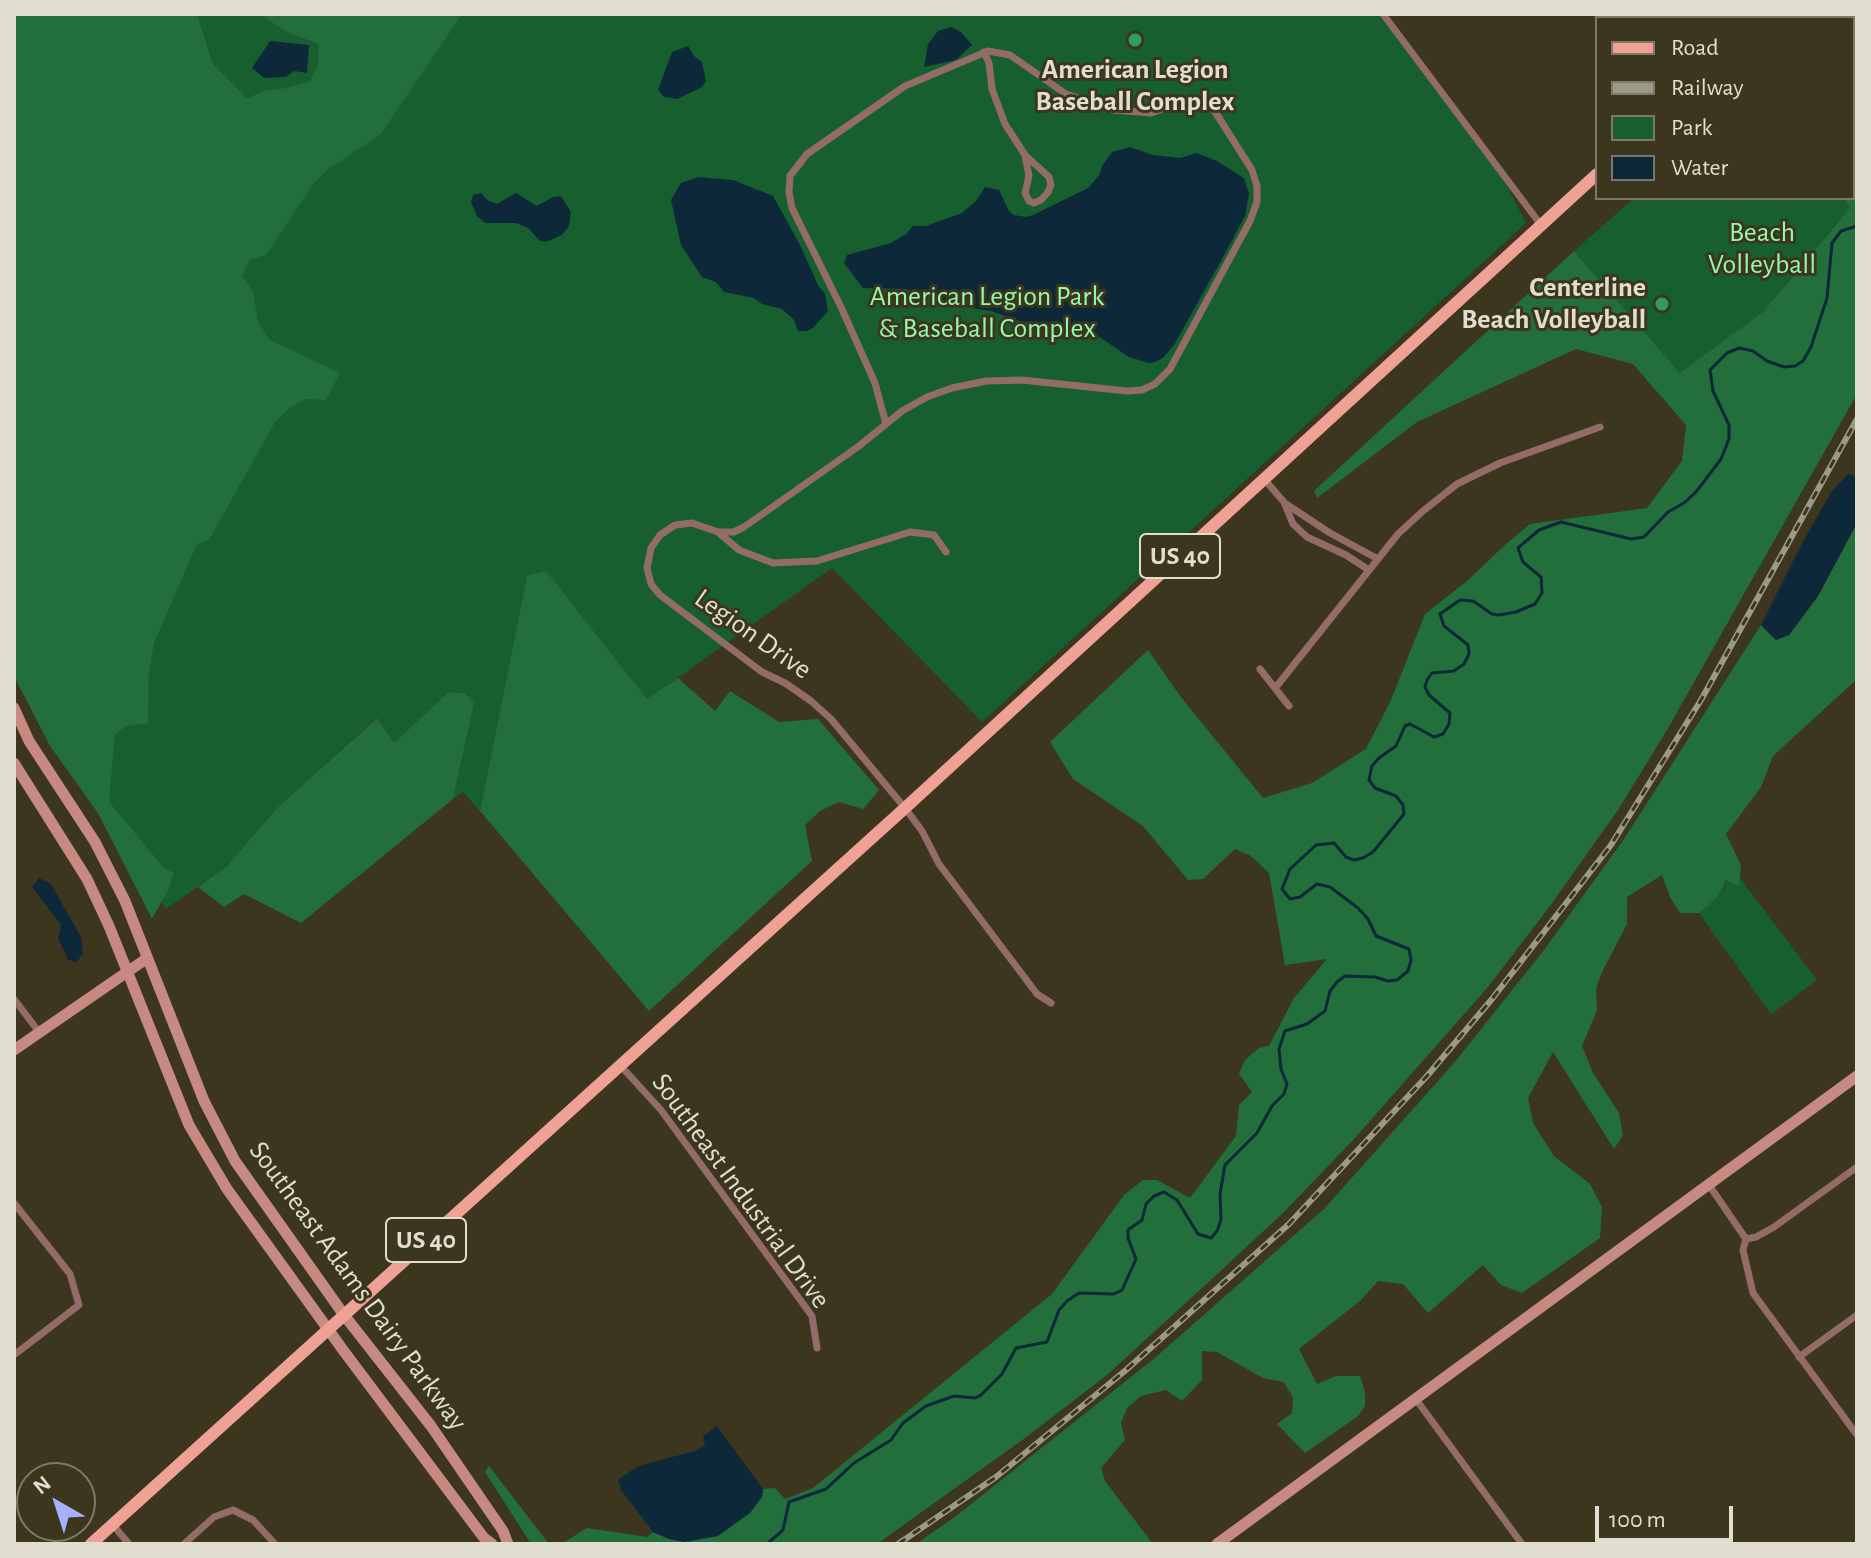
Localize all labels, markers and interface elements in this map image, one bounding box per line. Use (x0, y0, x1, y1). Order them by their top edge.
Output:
legend (1595, 16, 1855, 200)
marker: American Legion Baseball Complex (1126, 31, 1144, 49)
text: Road (1671, 36, 1719, 60)
place label: American Legion Baseball Complex (1036, 53, 1234, 119)
text: Railway (1671, 76, 1743, 100)
text: Park (1671, 116, 1712, 140)
text: Water (1671, 156, 1728, 180)
park label: Beach Volleyball (1708, 216, 1816, 282)
place label: Centerline Beach Volleyball (1461, 271, 1646, 337)
park label: American Legion Park & Baseball Complex (870, 280, 1104, 346)
marker: Centerline Beach Volleyball (1653, 295, 1671, 313)
road number: US 40 (1140, 534, 1220, 578)
street label: Legion Drive (688, 582, 818, 686)
street label: Southeast Industrial Drive (644, 1067, 838, 1315)
street label: Southeast Adams Dairy Parkway (242, 1135, 474, 1437)
road number: US 40 (386, 1218, 466, 1262)
north arrow (16, 1462, 96, 1542)
text: N (29, 1472, 55, 1498)
scale bar (1599, 1490, 1737, 1540)
text: 100 m (1609, 1508, 1666, 1532)

